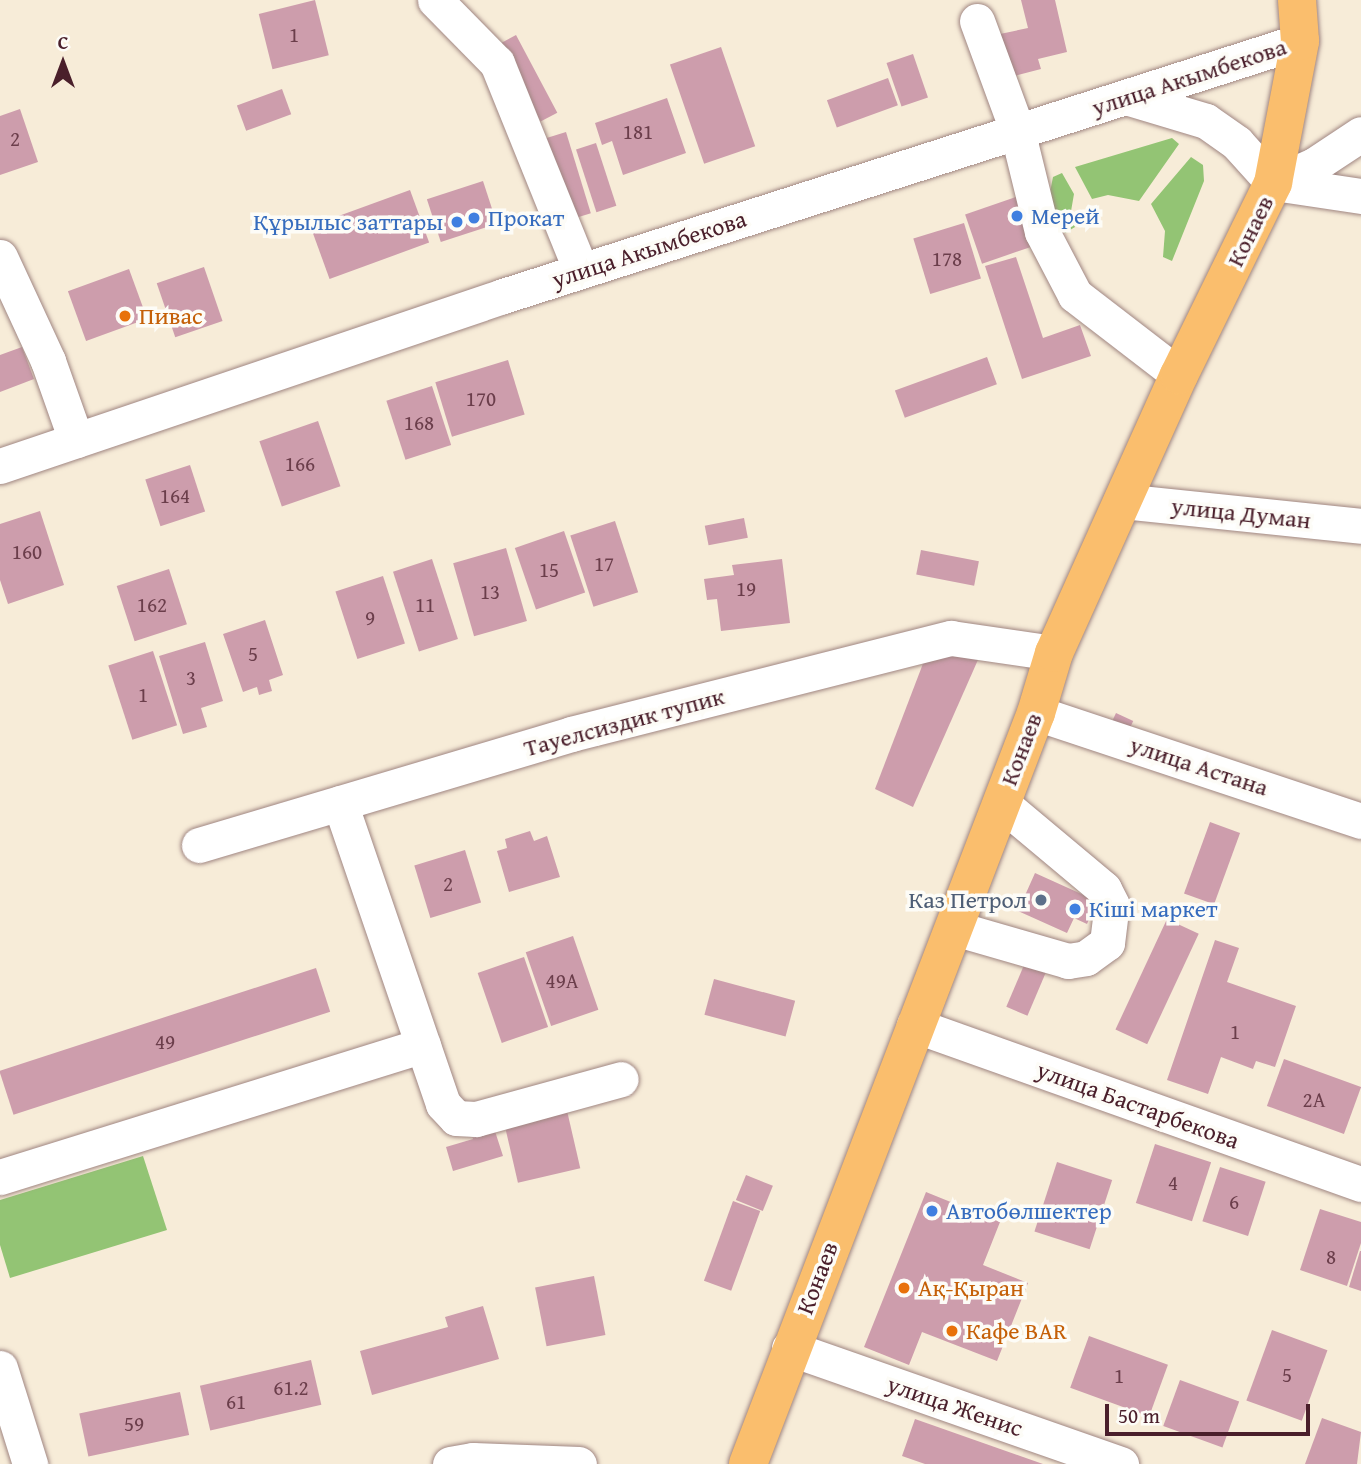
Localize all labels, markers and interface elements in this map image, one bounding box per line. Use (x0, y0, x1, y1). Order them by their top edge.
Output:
house number: 1 (289, 22, 299, 48)
north arrow (28, 28, 98, 98)
text: С (58, 28, 68, 56)
street label: улица Акымбекова (1088, 32, 1290, 122)
house number: 181 (623, 119, 653, 145)
house number: 2 (10, 126, 20, 152)
street label: Конаев (1221, 191, 1279, 271)
place label: Мерей (1031, 202, 1100, 230)
place label: Прокат (488, 204, 564, 232)
street label: улица Акымбекова (548, 204, 750, 294)
place label: Құрылыс заттары (253, 208, 443, 236)
marker: Мерей (1009, 208, 1025, 224)
marker: Прокат (466, 210, 482, 226)
marker: Құрылыс заттары (449, 214, 465, 230)
house number: 178 (932, 246, 962, 272)
place label: Пивас (139, 302, 203, 330)
marker: Пивас (117, 308, 133, 324)
house number: 170 (466, 386, 496, 412)
house number: 168 (404, 410, 434, 436)
house number: 166 (285, 451, 315, 477)
house number: 164 (160, 483, 190, 509)
street label: улица Думан (1170, 491, 1312, 535)
house number: 160 (12, 539, 42, 565)
house number: 17 (594, 551, 614, 577)
house number: 15 (539, 557, 559, 583)
house number: 19 (736, 576, 756, 602)
house number: 13 (480, 579, 500, 605)
house number: 162 (137, 592, 167, 618)
house number: 11 (415, 592, 435, 618)
house number: 9 (365, 605, 375, 631)
house number: 5 (248, 641, 258, 667)
house number: 3 (186, 665, 196, 691)
street label: Тауелсиздик тупик (521, 681, 727, 763)
house number: 1 (138, 682, 148, 708)
street label: Конаев (994, 709, 1048, 789)
street label: улица Астана (1126, 730, 1272, 802)
house number: 2 (443, 871, 453, 897)
place label: Каз Петрол (908, 886, 1027, 914)
marker: Каз Петрол (1033, 892, 1049, 908)
place label: Кіші маркет (1089, 895, 1218, 923)
marker: Кіші маркет (1067, 901, 1083, 917)
house number: 49А (546, 968, 578, 994)
house number: 1 (1230, 1019, 1240, 1045)
house number: 49 (155, 1029, 175, 1055)
street label: улица Бастарбекова (1033, 1055, 1243, 1155)
house number: 2А (1303, 1087, 1325, 1113)
house number: 4 (1168, 1170, 1178, 1196)
house number: 6 (1229, 1189, 1239, 1215)
place label: Автобөлшектер (946, 1197, 1112, 1225)
marker: Автобөлшектер (924, 1203, 940, 1219)
street label: Конаев (790, 1238, 844, 1318)
house number: 8 (1326, 1244, 1336, 1270)
place label: Ақ-Қыран (918, 1274, 1024, 1302)
marker: Ақ-Қыран (896, 1280, 912, 1296)
place label: Кафе BAR (966, 1317, 1067, 1345)
marker: Кафе BAR (944, 1323, 960, 1339)
house number: 5 (1282, 1362, 1292, 1388)
house number: 1 (1114, 1363, 1124, 1389)
street label: улица Женис (883, 1369, 1027, 1443)
house number: 61.2 (273, 1375, 309, 1401)
house number: 61 (226, 1389, 246, 1415)
scale bar (1109, 1390, 1314, 1434)
text: 50 m (1118, 1400, 1160, 1431)
house number: 59 (124, 1411, 144, 1437)

